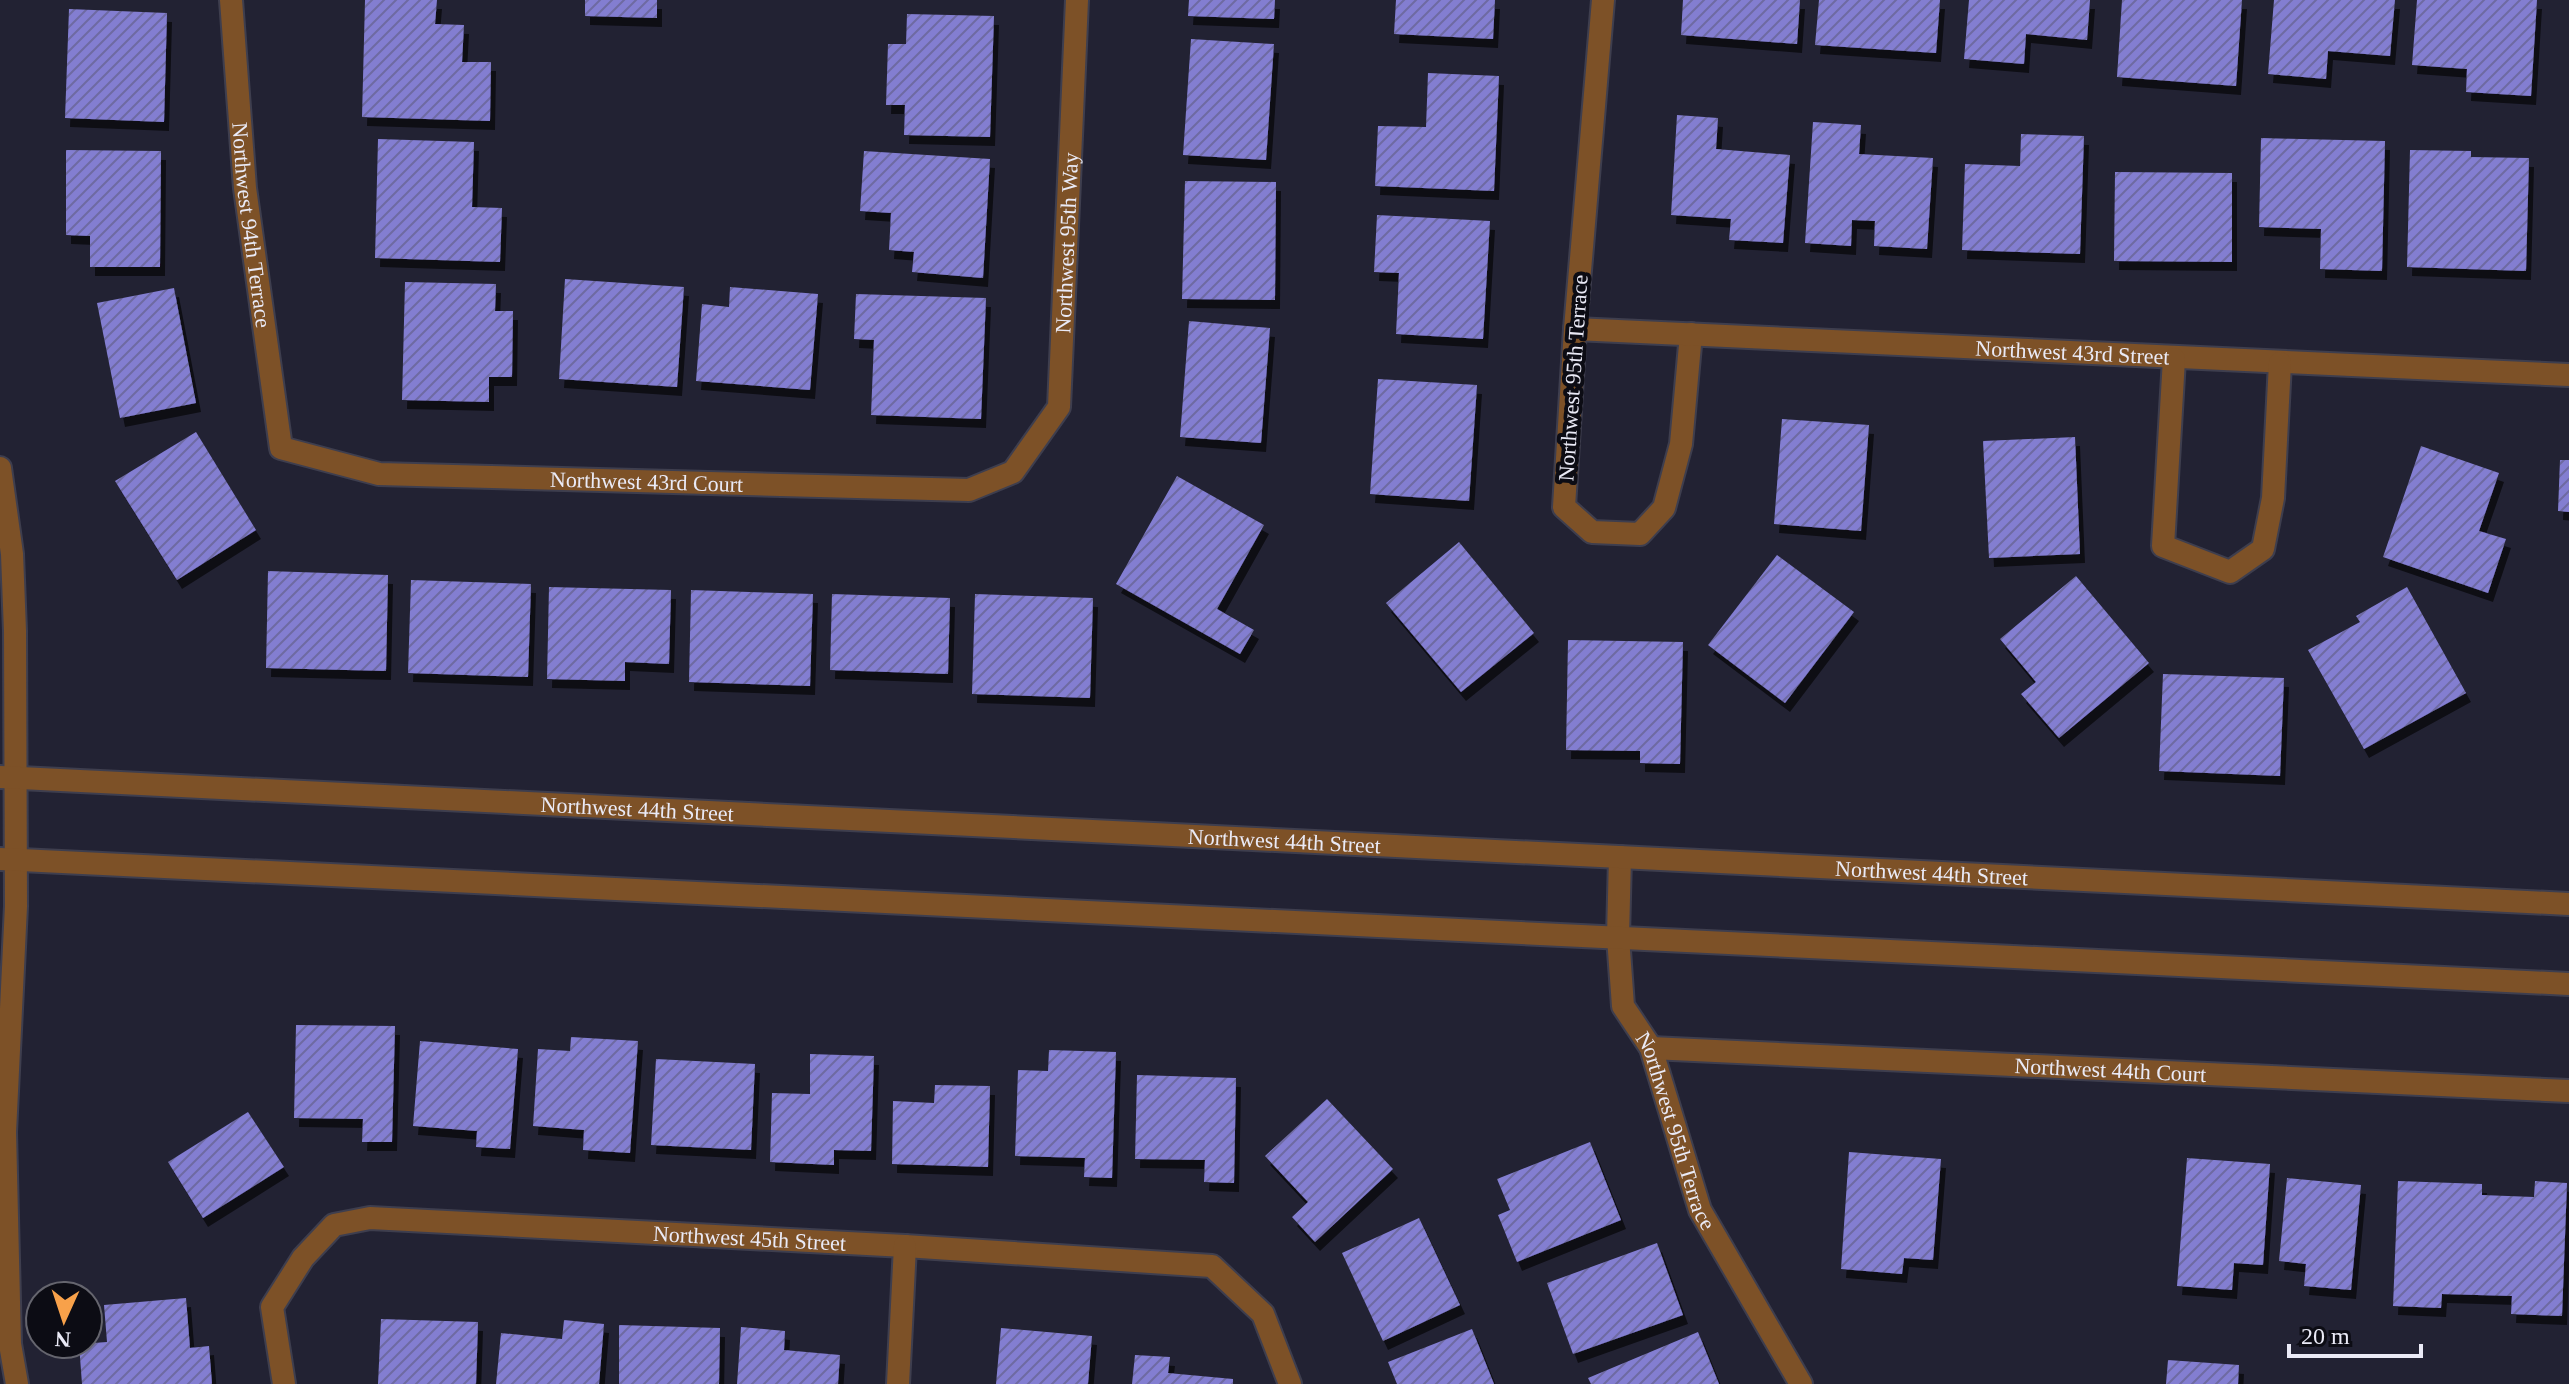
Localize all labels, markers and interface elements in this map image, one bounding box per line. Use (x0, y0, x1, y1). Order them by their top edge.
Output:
street label: Northwest 94th Terrace (228, 121, 277, 329)
street label: Northwest 95th Way (1050, 152, 1083, 334)
street label: Northwest 95th Terrace (1553, 274, 1593, 482)
street label: Northwest 43rd Street (1975, 335, 2170, 369)
street label: Northwest 43rd Court (550, 466, 743, 496)
street label: Northwest 44th Street (540, 791, 734, 826)
street label: Northwest 44th Street (1187, 823, 1382, 858)
street label: Northwest 44th Street (1835, 855, 2029, 890)
street label: Northwest 95th Terrace (1631, 1027, 1721, 1234)
street label: Northwest 44th Court (2014, 1053, 2207, 1087)
street label: Northwest 45th Street (653, 1220, 847, 1255)
north arrow (24, 1280, 104, 1360)
scale bar (2289, 1308, 2421, 1358)
text: 20 m (2301, 1323, 2350, 1349)
text: N (54, 1327, 72, 1352)

